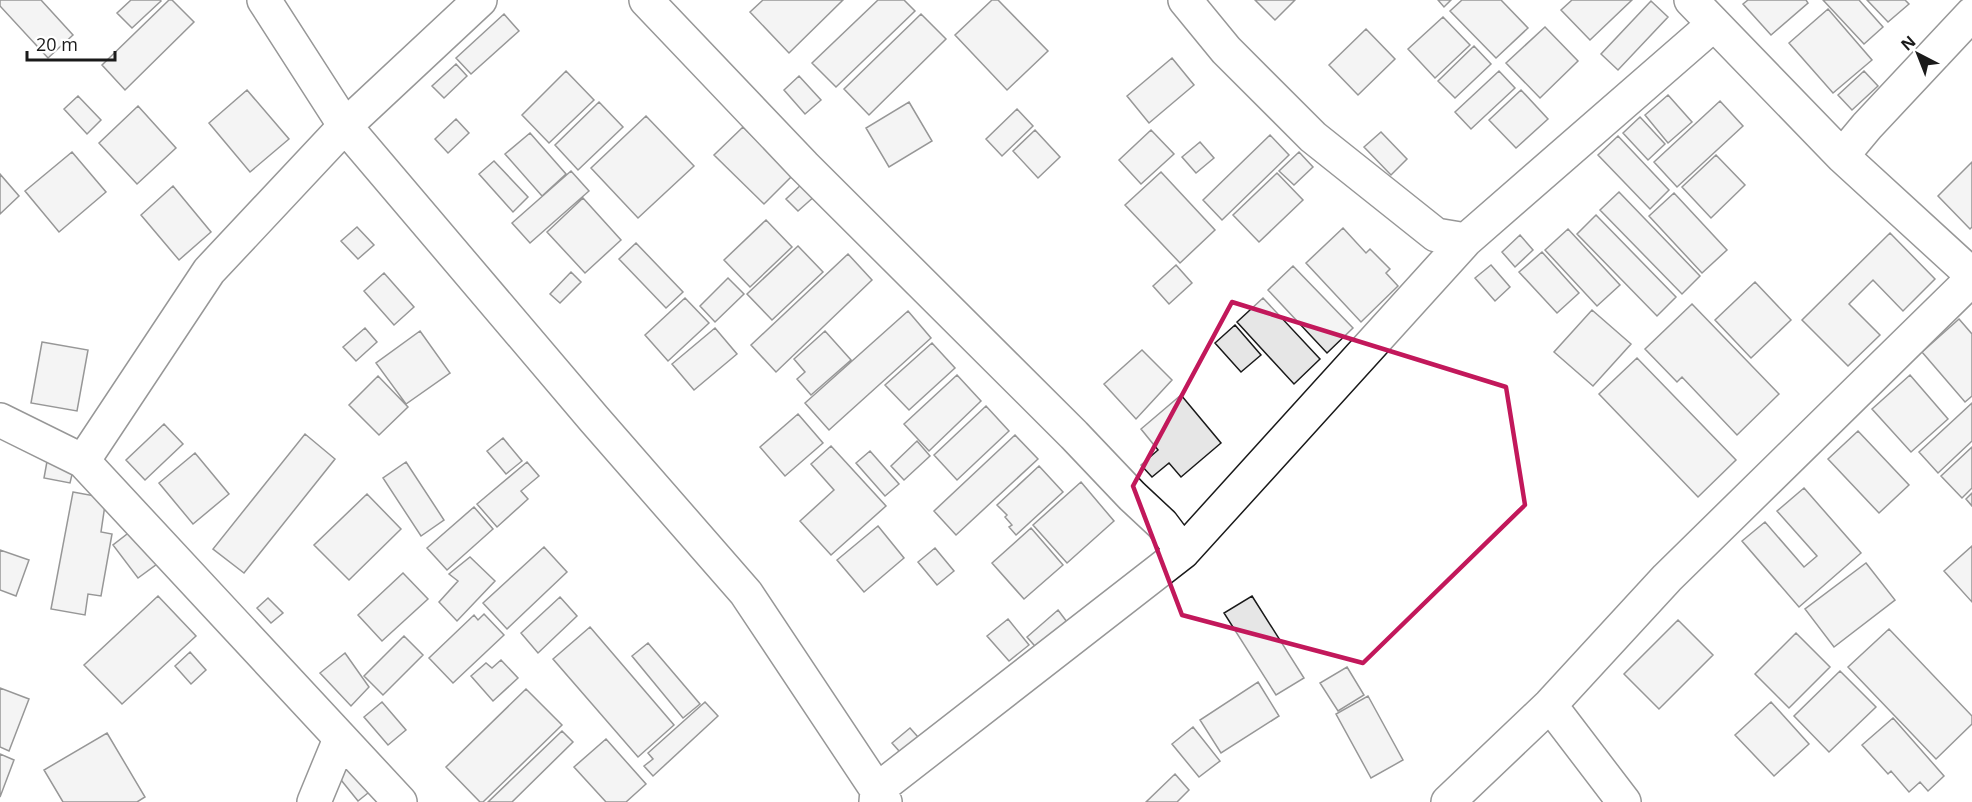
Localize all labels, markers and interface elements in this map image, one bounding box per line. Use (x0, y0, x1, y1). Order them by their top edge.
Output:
scale bar (27, 24, 116, 62)
north arrow (1888, 24, 1948, 84)
text: N (1896, 30, 1920, 55)
text: 20 m (36, 32, 78, 56)

